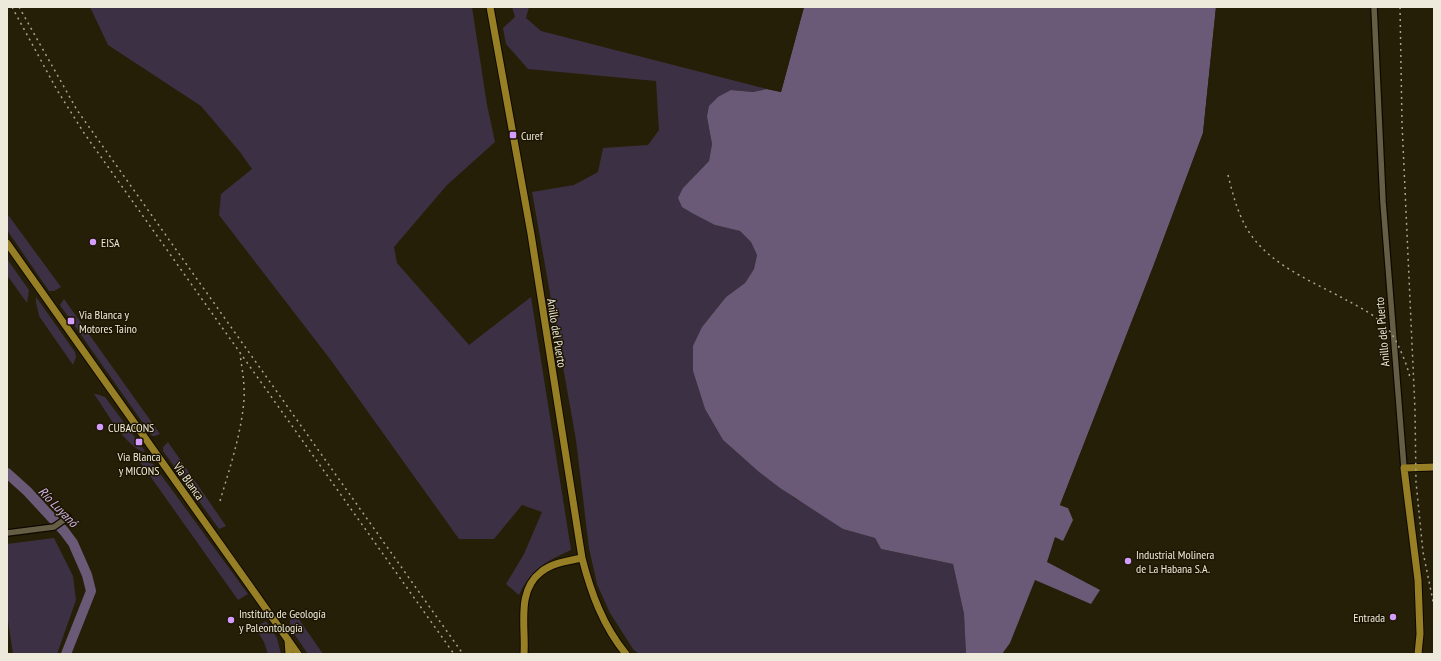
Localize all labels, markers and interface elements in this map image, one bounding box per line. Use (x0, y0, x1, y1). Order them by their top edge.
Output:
place label: Curef (521, 128, 544, 143)
marker: Curef (508, 130, 518, 140)
place label: EISA (101, 235, 120, 250)
marker: EISA (88, 237, 98, 247)
street label: Anillo del Puerto (544, 297, 570, 369)
street label: Anillo del Puerto (1371, 297, 1393, 367)
place label: Via Blanca y Motores Taino (78, 307, 137, 336)
marker: Via Blanca y Motores Taino (66, 316, 76, 326)
place label: CUBACONS (108, 420, 154, 435)
marker: CUBACONS (95, 422, 105, 432)
marker: Via Blanca y MICONS (134, 437, 144, 447)
place label: Via Blanca y MICONS (116, 449, 161, 478)
street label: Vía Blanca (170, 459, 208, 503)
water label: Río Luyanó (35, 483, 82, 532)
place label: Industrial Molinera de La Habana S.A. (1136, 547, 1215, 576)
marker: Industrial Molinera de La Habana S.A. (1123, 556, 1133, 566)
place label: Instituto de Geología y Paleontología (239, 606, 326, 635)
place label: Entrada (1353, 610, 1385, 625)
marker: Entrada (1388, 612, 1398, 622)
marker: Instituto de Geología y Paleontología (226, 615, 236, 625)

